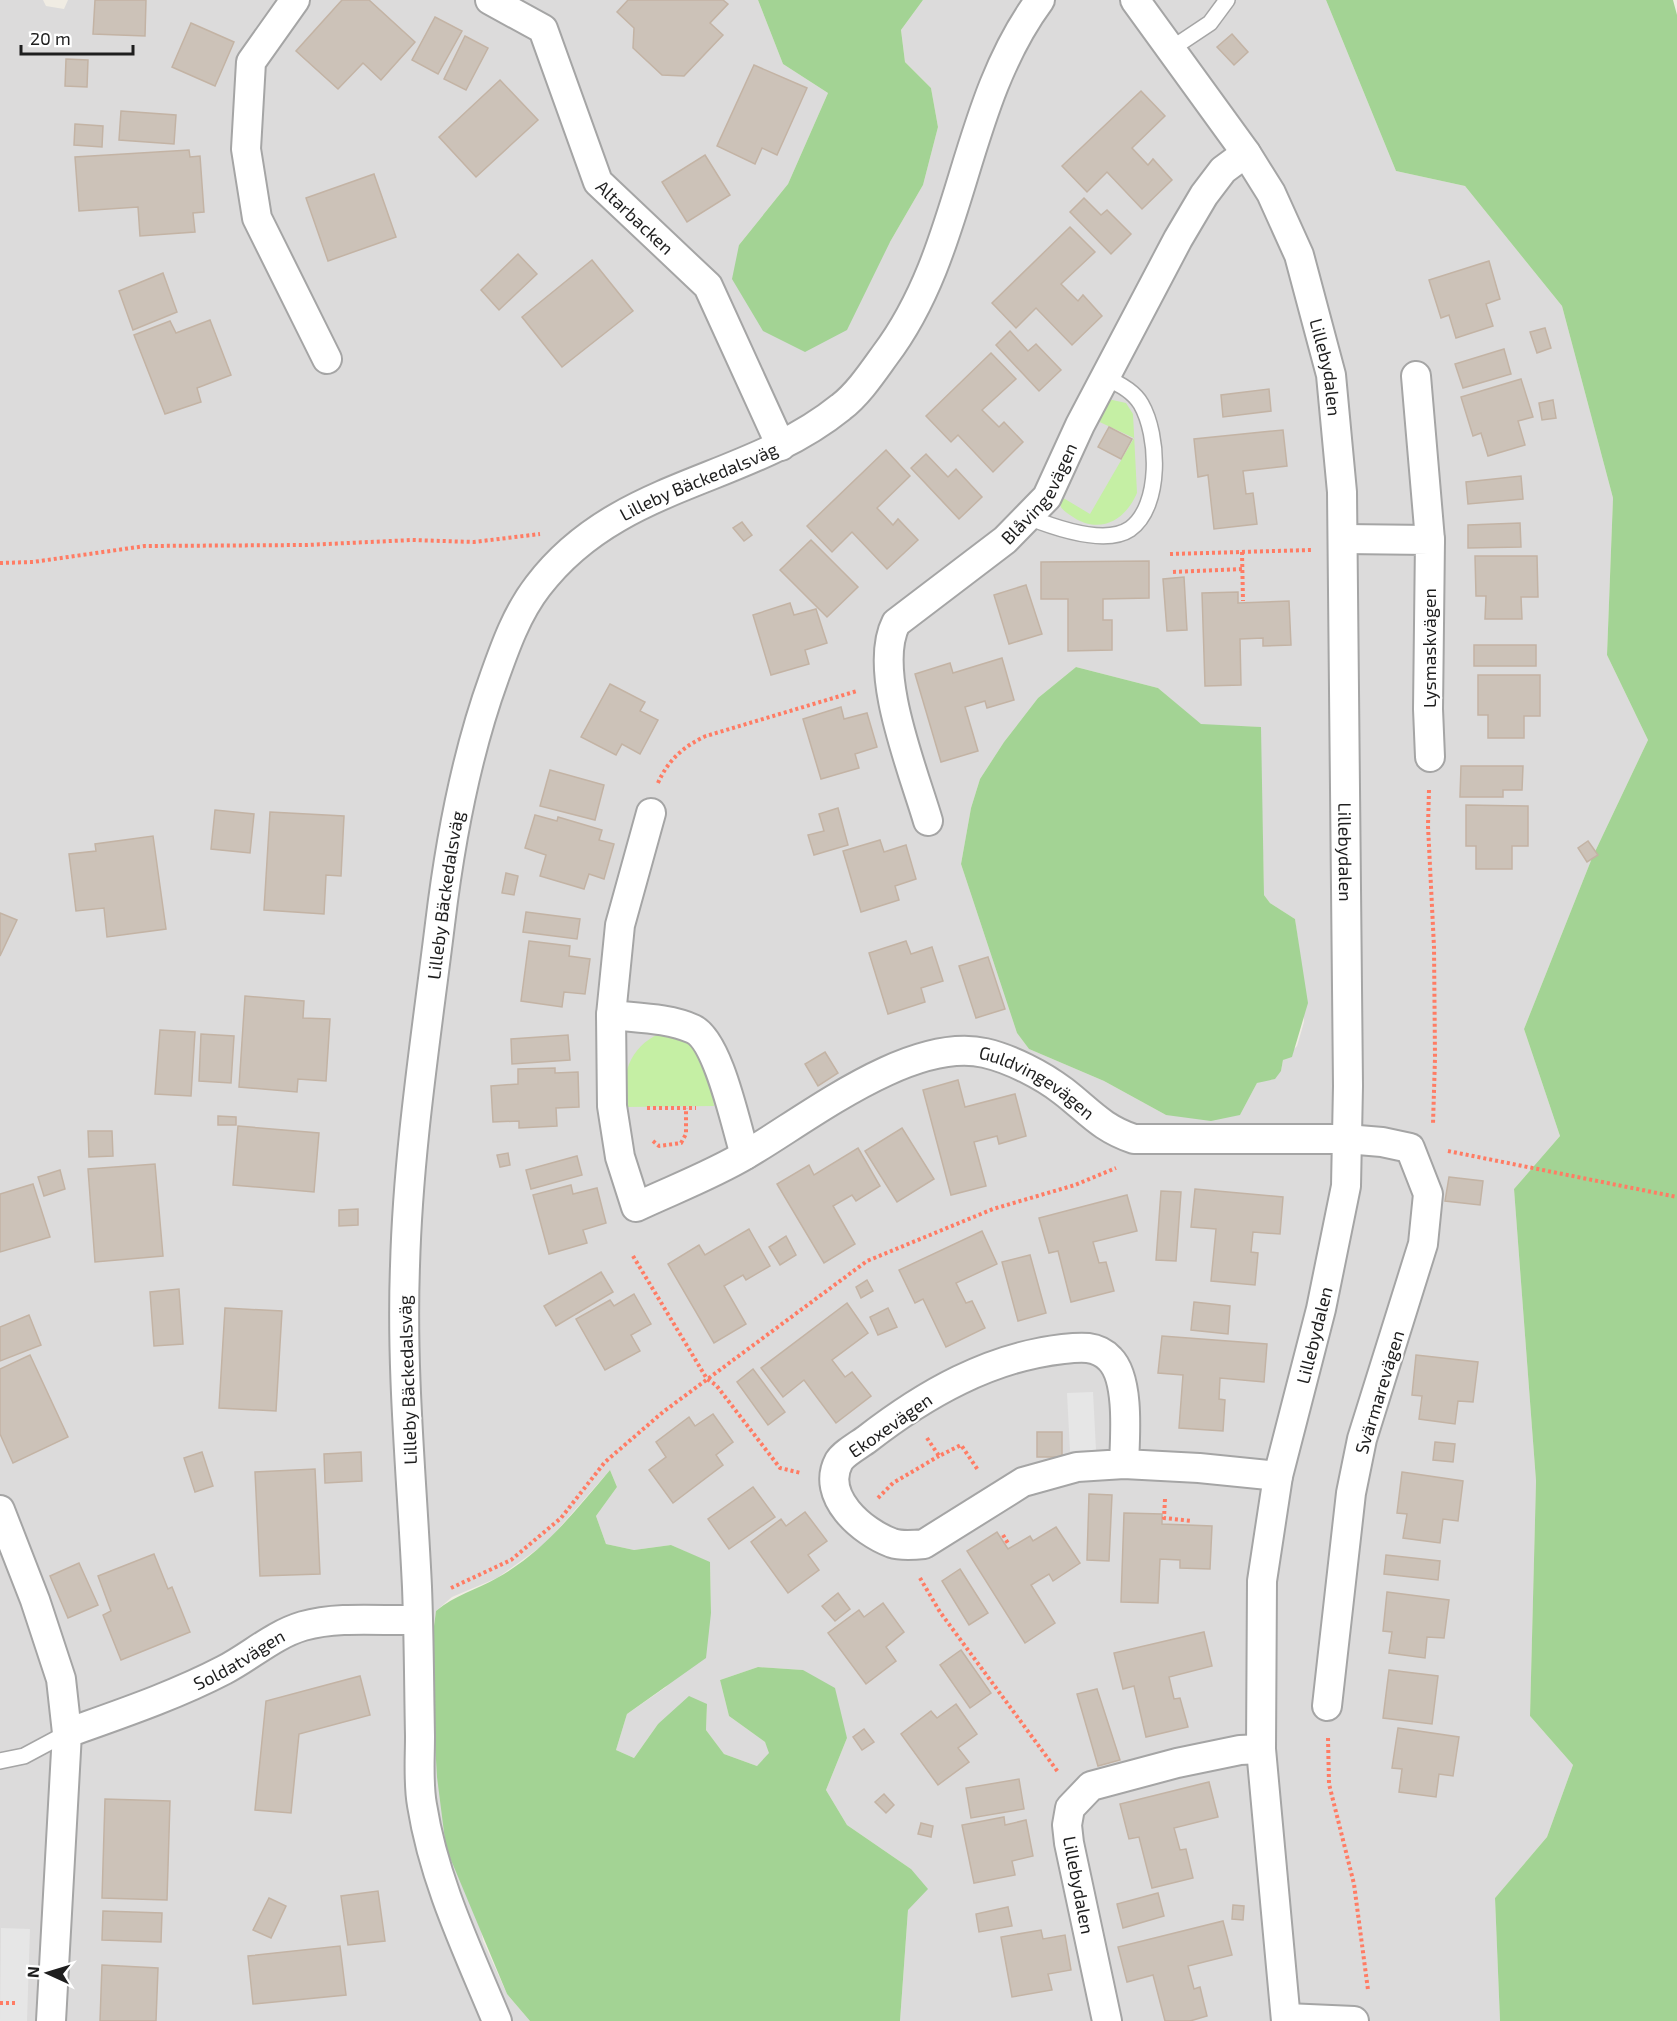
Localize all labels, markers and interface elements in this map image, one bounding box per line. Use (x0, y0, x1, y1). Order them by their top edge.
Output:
scale bar (21, 18, 134, 56)
text: 20 m (30, 27, 71, 49)
street label: Altarbacken (592, 175, 678, 259)
street label: Lillebydalen (1305, 316, 1346, 417)
street label: Lilleby Bäckedalsväg (616, 437, 781, 525)
street label: Blåvingevägen (996, 439, 1081, 549)
street label: Lysmaskvägen (1418, 588, 1440, 708)
street label: Lillebydalen (1334, 802, 1357, 902)
street label: Lilleby Bäckedalsväg (422, 809, 468, 981)
street label: Guldvingevägen (977, 1041, 1099, 1124)
street label: Lillebydalen (1291, 1284, 1337, 1386)
street label: Lilleby Bäckedalsväg (393, 1295, 421, 1465)
street label: Svärmarevägen (1350, 1327, 1408, 1457)
street label: Ekoxevägen (844, 1388, 936, 1462)
street label: Soldatvägen (190, 1624, 288, 1694)
street label: Lillebydalen (1059, 1834, 1099, 1936)
north arrow (18, 1943, 78, 2003)
text: N (23, 1965, 42, 1978)

